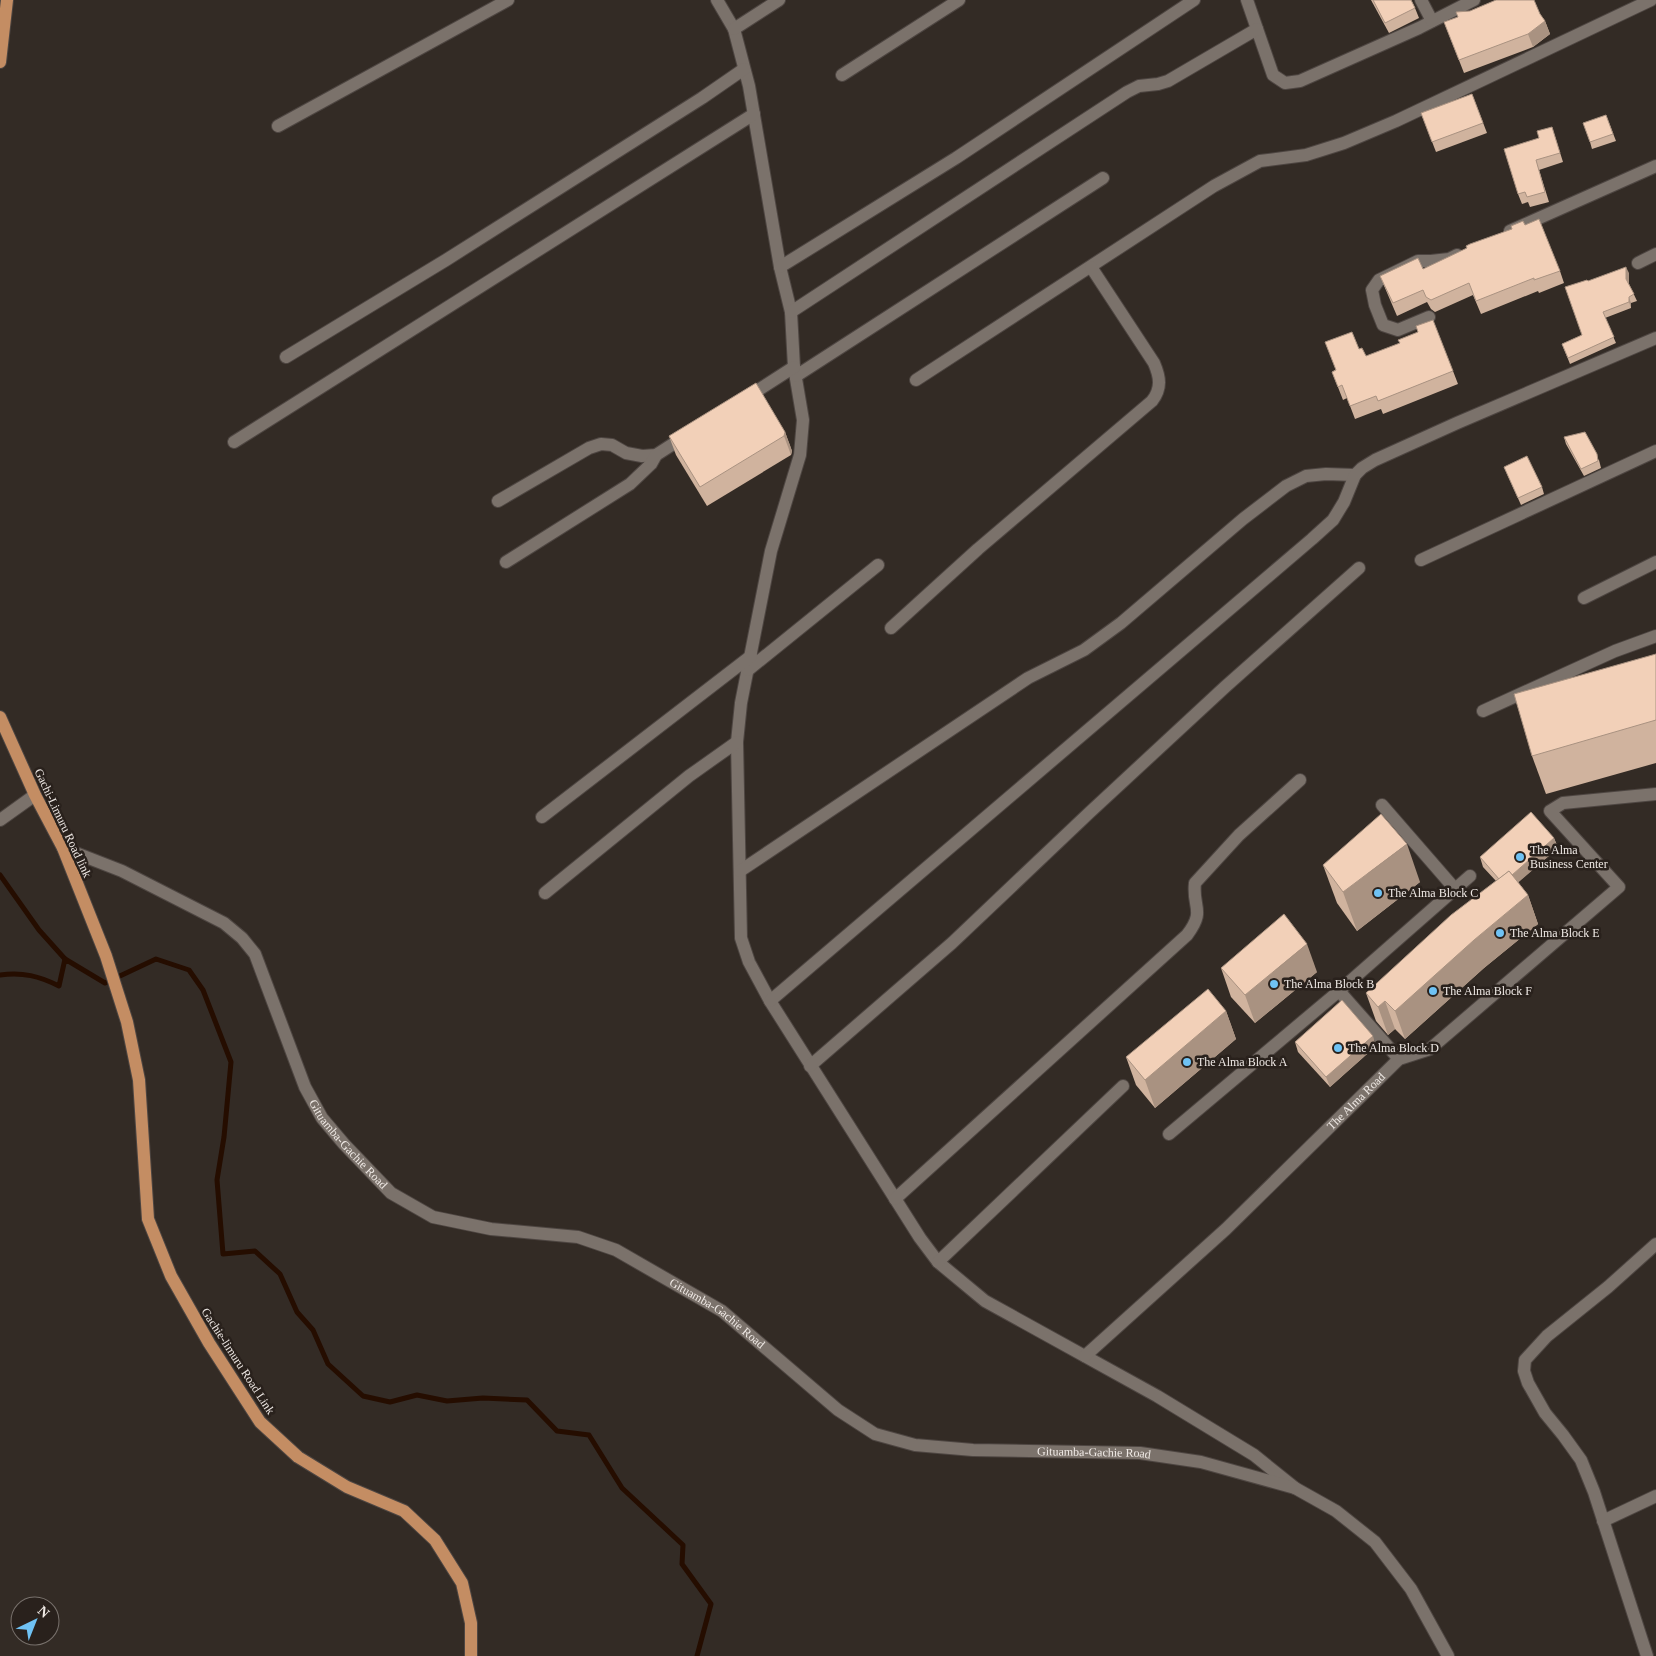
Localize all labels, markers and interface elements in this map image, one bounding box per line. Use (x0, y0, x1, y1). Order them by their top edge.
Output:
street label: Gachi-Limuru Road link (32, 766, 94, 880)
place label: The Alma Business Center (1530, 843, 1608, 871)
marker: The Alma Business Center (1514, 851, 1526, 863)
place label: The Alma Block C (1388, 886, 1478, 900)
marker: The Alma Block C (1372, 887, 1384, 899)
place label: The Alma Block E (1510, 926, 1600, 940)
marker: The Alma Block E (1494, 927, 1506, 939)
place label: The Alma Block B (1284, 977, 1374, 991)
marker: The Alma Block B (1268, 978, 1280, 990)
place label: The Alma Block F (1443, 984, 1532, 998)
marker: The Alma Block F (1427, 985, 1439, 997)
place label: The Alma Block D (1348, 1041, 1439, 1055)
marker: The Alma Block D (1332, 1042, 1344, 1054)
place label: The Alma Block A (1197, 1055, 1288, 1069)
marker: The Alma Block A (1181, 1056, 1193, 1068)
street label: The Alma Road (1324, 1070, 1388, 1133)
street label: Gituamba-Gachie Road (306, 1097, 390, 1192)
street label: Gituamba-Gachie Road (667, 1275, 768, 1351)
street label: Gachie-limuru Road Link (198, 1305, 278, 1417)
street label: Gituamba-Gachie Road (1037, 1444, 1152, 1462)
north arrow (10, 1596, 60, 1646)
text: N (35, 1603, 52, 1621)

